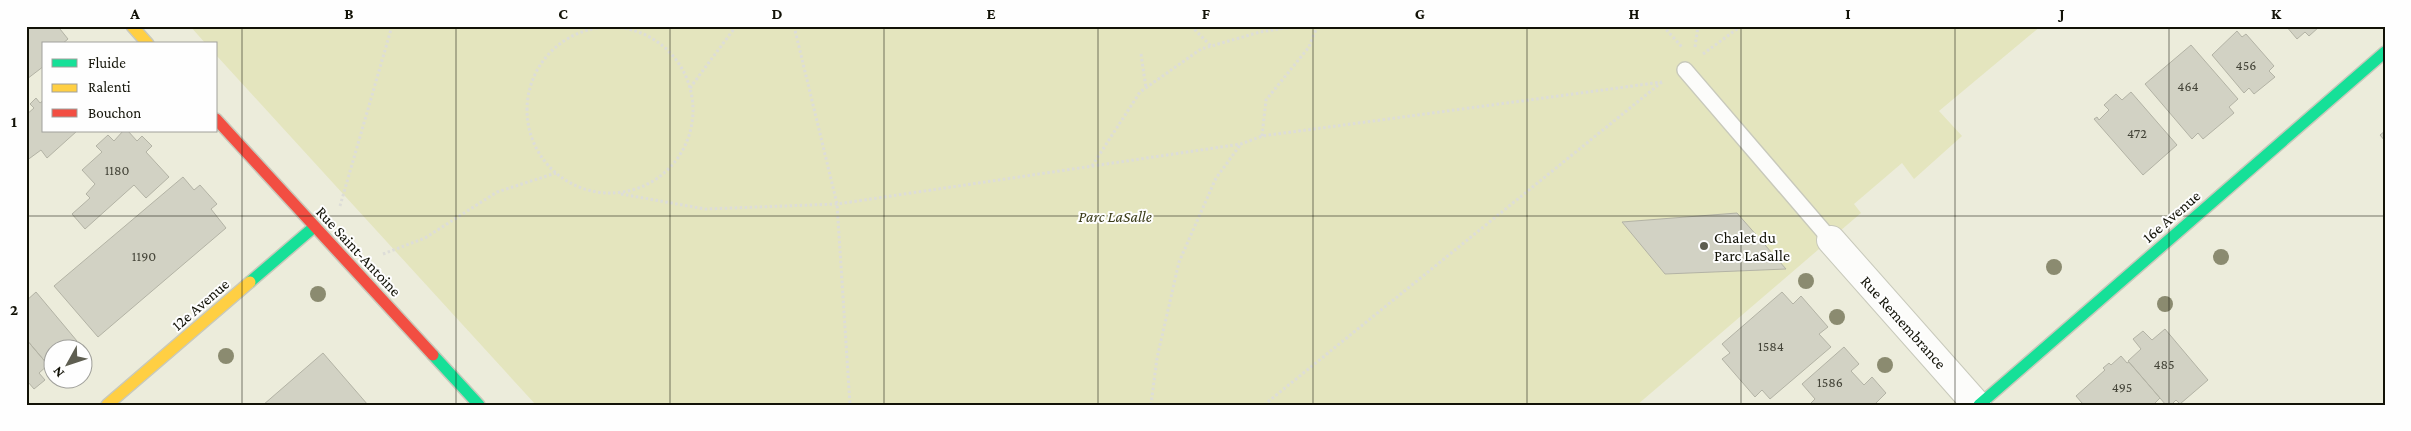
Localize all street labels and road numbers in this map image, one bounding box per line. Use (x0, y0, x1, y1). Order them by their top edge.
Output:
street label: 16e Avenue (2139, 187, 2204, 246)
street label: Rue Saint-Antoine (313, 203, 405, 300)
street label: Rue Remembrance (1858, 272, 1950, 372)
street label: 12e Avenue (168, 275, 232, 334)

